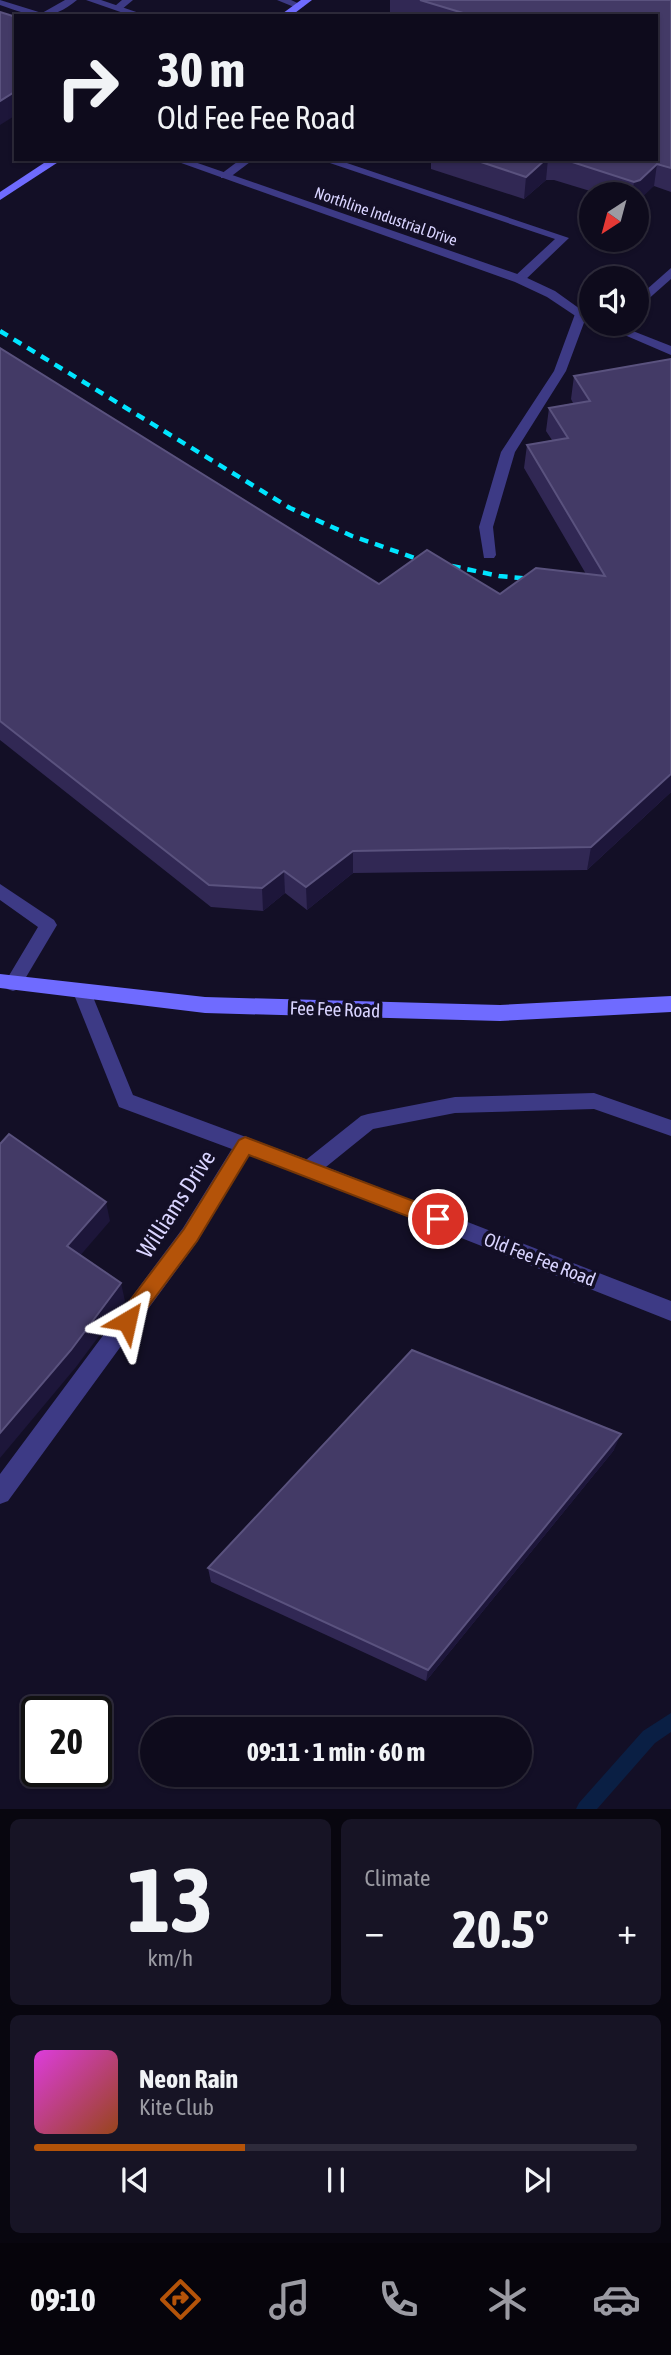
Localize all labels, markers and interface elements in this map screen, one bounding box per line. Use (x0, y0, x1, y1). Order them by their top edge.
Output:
text: 30 m (157, 41, 245, 97)
icon: right (42, 42, 133, 133)
text: Old Fee Fee Road (157, 99, 356, 136)
north arrow (579, 182, 649, 252)
map controls (579, 182, 649, 336)
street label: Northline Industrial Drive (312, 183, 460, 249)
button: sound (579, 266, 649, 336)
street label: Fee Fee Road (289, 996, 381, 1022)
street label: Williams Drive (132, 1145, 220, 1263)
pin (408, 1189, 468, 1249)
icon: arrive (419, 1200, 457, 1238)
street label: Old Fee Fee Road (481, 1228, 599, 1290)
position arrow (90, 1284, 164, 1358)
speed limit sign: 20 (21, 1696, 112, 1787)
text: 09:11 · 1 min · 60 m (247, 1737, 425, 1767)
text: 13 (127, 1847, 213, 1951)
text: Climate (365, 1865, 430, 1891)
text: 20.5° (452, 1899, 549, 1959)
text: − (365, 1909, 384, 1952)
text: + (617, 1909, 637, 1952)
text: km/h (147, 1945, 193, 1971)
text: Neon Rain (139, 2064, 238, 2094)
text: Kite Club (139, 2094, 214, 2120)
icon: previous (116, 2161, 154, 2199)
icon: pause (317, 2161, 355, 2199)
icon: next (518, 2161, 556, 2199)
icon: directions (156, 2275, 205, 2324)
icon: music (265, 2275, 314, 2324)
icon: phone (374, 2275, 423, 2324)
icon: climate (483, 2275, 532, 2324)
icon: car (592, 2275, 641, 2324)
text: 09:10 (30, 2281, 96, 2318)

